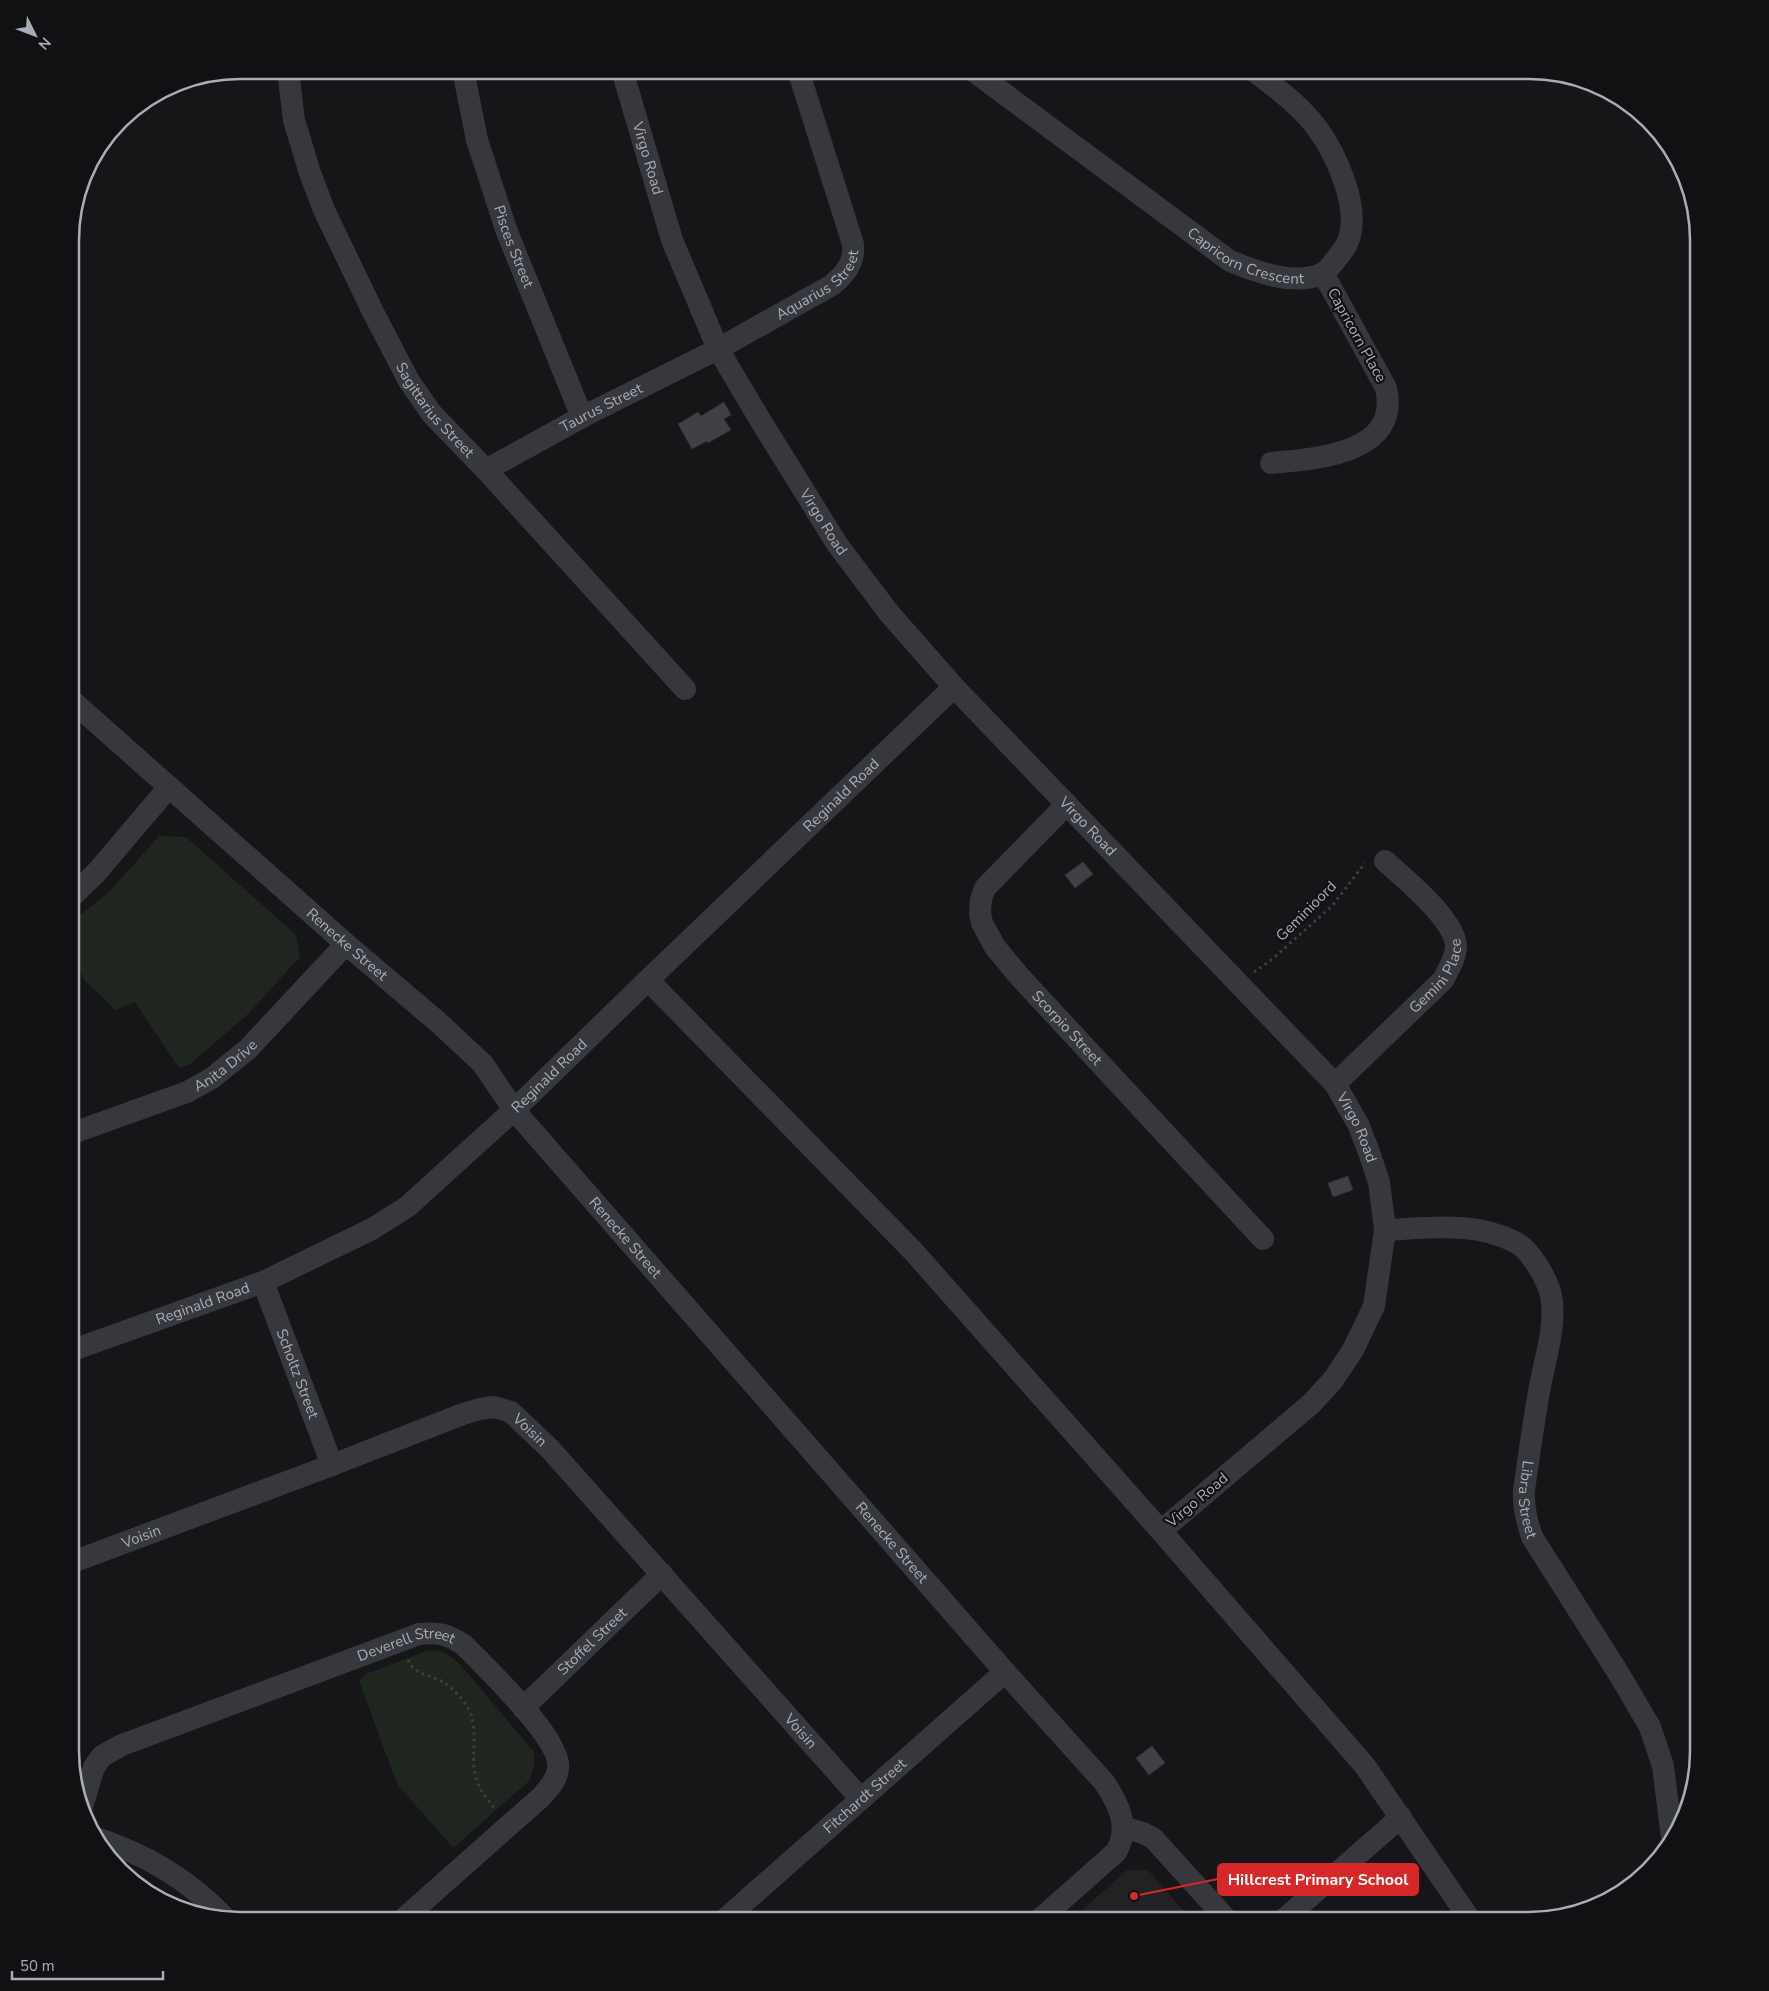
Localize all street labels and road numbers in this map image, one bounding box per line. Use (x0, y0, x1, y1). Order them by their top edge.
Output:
street label: Virgo Road (627, 118, 668, 197)
street label: Pisces Street (489, 203, 539, 291)
street label: Capricorn Crescent (1183, 223, 1305, 289)
street label: Aquarius Street (772, 248, 863, 325)
street label: Capricorn Place (1323, 284, 1391, 386)
street label: Sagittarius Street (391, 359, 479, 463)
street label: Taurus Street (556, 378, 647, 437)
street label: Virgo Road (795, 484, 852, 559)
street label: Reginald Road (799, 754, 884, 836)
street label: Virgo Road (1054, 792, 1121, 860)
street label: Geminioord (1271, 876, 1341, 946)
street label: Renecke Street (302, 903, 392, 986)
street label: Gemini Place (1405, 937, 1466, 1018)
street label: Scorpio Street (1027, 986, 1107, 1070)
street label: Reginald Road (507, 1034, 592, 1117)
street label: Anita Drive (190, 1035, 262, 1096)
street label: Virgo Road (1332, 1088, 1382, 1165)
street label: Renecke Street (584, 1193, 667, 1283)
street label: Reginald Road (153, 1278, 253, 1330)
street label: Scholtz Street (272, 1326, 324, 1422)
street label: Voisin (508, 1408, 552, 1451)
street label: Libra Street (1514, 1459, 1542, 1542)
street label: Virgo Road (1161, 1468, 1232, 1532)
street label: Renecke Street (851, 1498, 933, 1588)
street label: Voisin (118, 1520, 164, 1553)
street label: Stoffel Street (553, 1603, 632, 1680)
street label: Deverell Street (354, 1623, 459, 1666)
street label: Voisin (779, 1709, 822, 1753)
street label: Fitchardt Street (819, 1753, 911, 1838)

